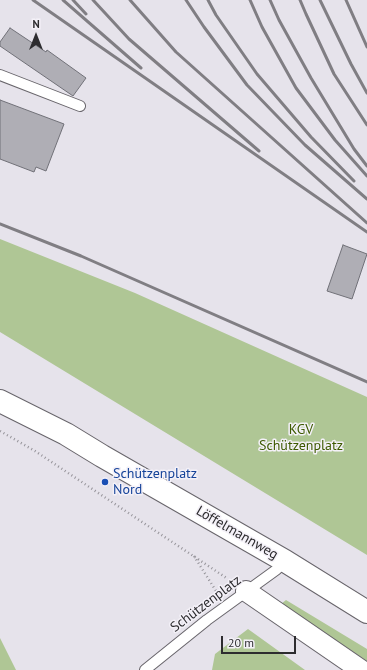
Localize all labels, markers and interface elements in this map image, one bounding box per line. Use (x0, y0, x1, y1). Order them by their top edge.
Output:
north arrow (16, 16, 56, 56)
text: N (32, 17, 40, 31)
park label: KGV Schützenplatz (259, 422, 343, 454)
place label: Schützenplatz Nord (113, 466, 197, 498)
marker: Schützenplatz Nord (100, 477, 110, 487)
street label: Löffelmannweg (193, 503, 281, 563)
street label: Schützenplatz (167, 572, 245, 636)
scale bar (223, 628, 298, 654)
text: 20 m (228, 635, 254, 650)

